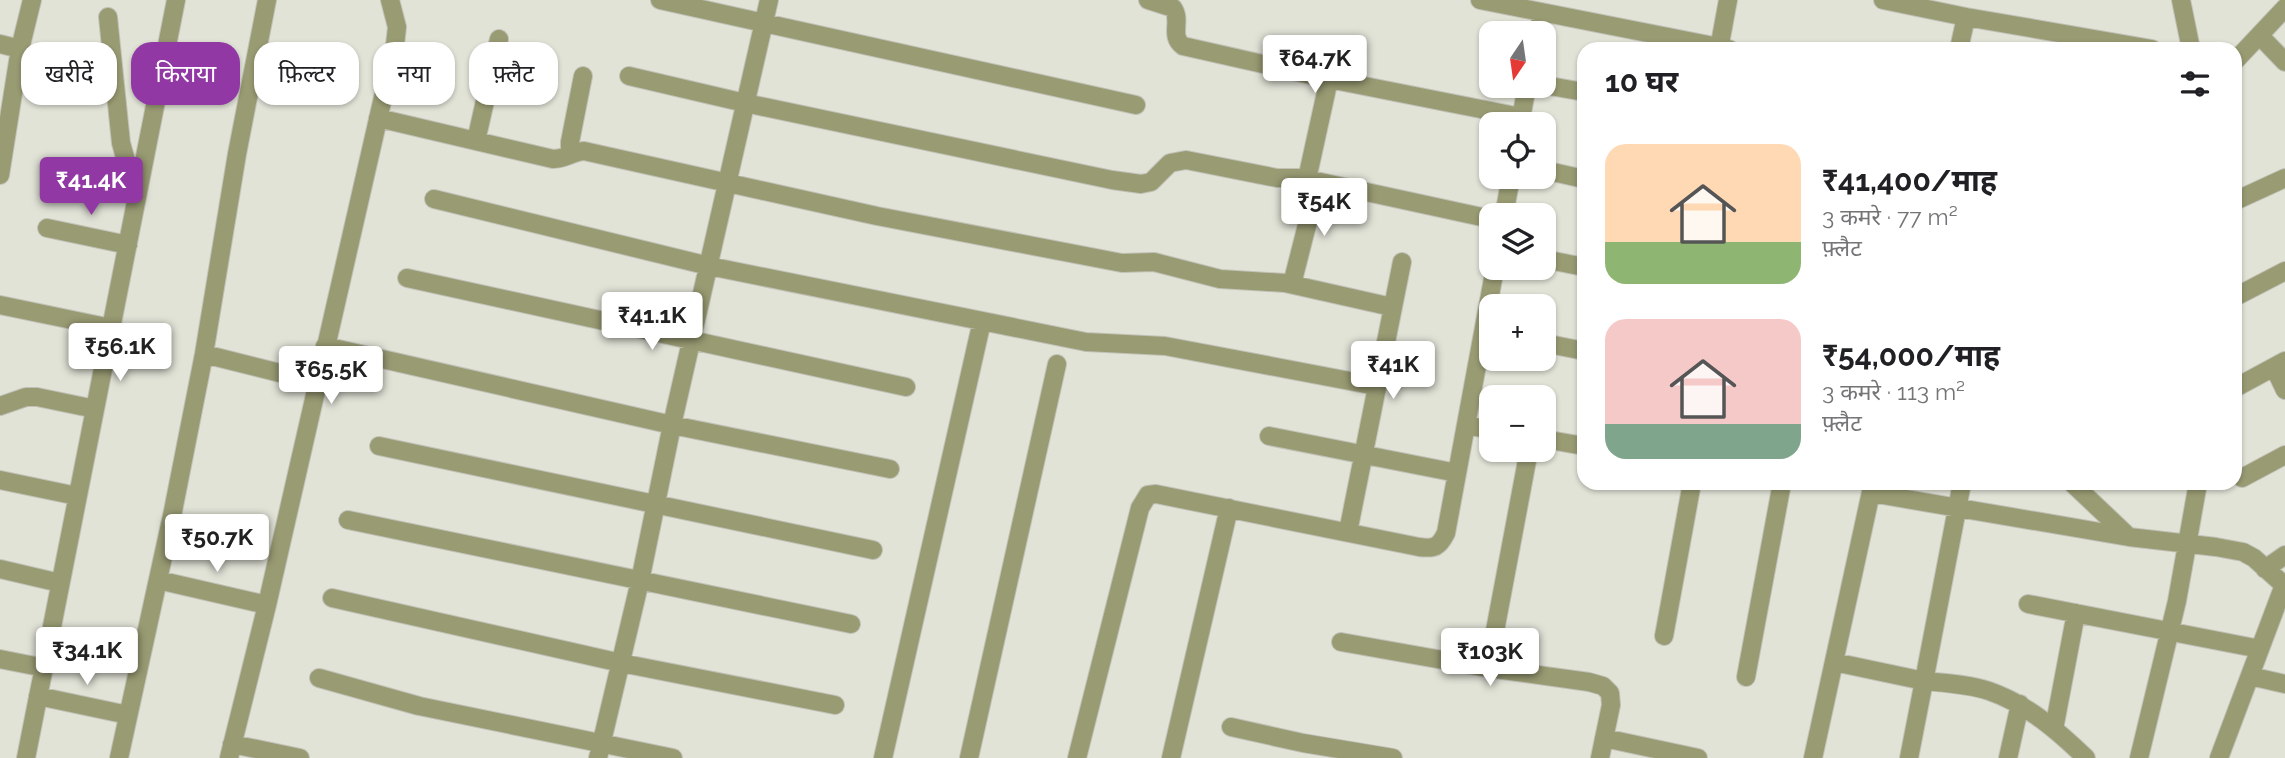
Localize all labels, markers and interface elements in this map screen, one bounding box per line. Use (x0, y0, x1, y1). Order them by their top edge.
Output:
north arrow (1479, 21, 1556, 98)
map controls (1479, 21, 1556, 462)
pin: ₹64.7K (1258, 36, 1372, 95)
chip: खरीदें (21, 42, 117, 105)
chip: किराया (131, 42, 240, 105)
chip: फ़िल्टर (254, 42, 359, 105)
chip: नया (373, 42, 455, 105)
chip: फ़्लैट (469, 42, 558, 105)
text: ₹64.7K (1279, 44, 1351, 71)
text: 10 घर (1605, 64, 1678, 99)
icon: filters (2176, 65, 2214, 103)
button: locate (1479, 112, 1556, 189)
pin: ₹41.4K (34, 158, 148, 217)
text: ₹41,400/माह (1822, 163, 1997, 198)
text: ₹41.4K (56, 166, 126, 193)
icon: home (1661, 172, 1745, 256)
pin: ₹54K (1283, 178, 1365, 238)
text: ₹54K (1297, 187, 1351, 214)
button: layers (1479, 203, 1556, 280)
text: 3 कमरे · 77 m² (1822, 203, 1958, 230)
text: फ़्लैट (1822, 234, 1862, 261)
pin: ₹41.1K (595, 292, 709, 352)
button: + (1479, 294, 1556, 371)
text: ₹41.1K (618, 301, 686, 328)
pin: ₹56.1K (63, 324, 177, 383)
text: ₹56.1K (85, 332, 155, 359)
text: ₹54,000/माह (1822, 338, 2000, 373)
pin: ₹41K (1352, 342, 1434, 401)
pin: ₹65.5K (274, 346, 388, 406)
icon: home (1661, 347, 1745, 431)
text: ₹41K (1367, 350, 1419, 377)
text: ₹65.5K (295, 355, 367, 382)
text: 3 कमरे · 113 m² (1822, 378, 1965, 405)
button: − (1479, 385, 1556, 462)
text: फ़्लैट (1822, 409, 1862, 436)
pin: ₹50.7K (160, 514, 274, 574)
text: ₹50.7K (181, 523, 253, 550)
pin: ₹34.1K (30, 628, 144, 687)
pin: ₹103K (1441, 628, 1539, 688)
text: ₹34.1K (52, 636, 122, 663)
text: ₹103K (1457, 637, 1523, 664)

